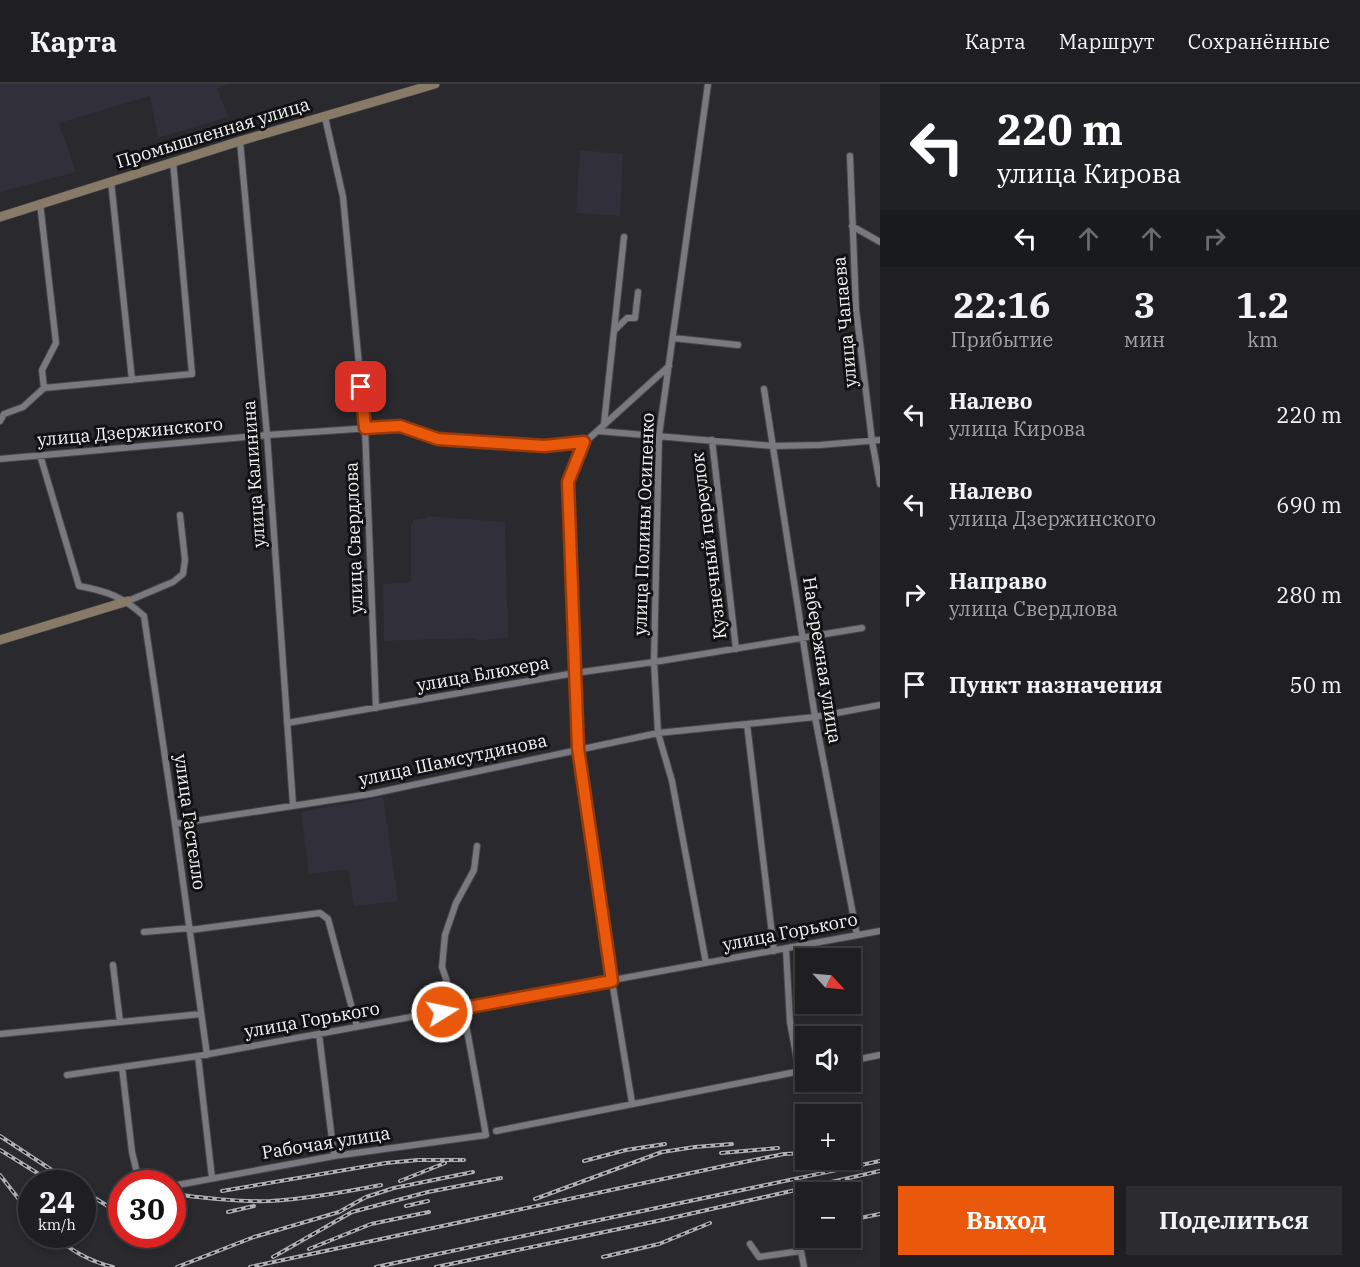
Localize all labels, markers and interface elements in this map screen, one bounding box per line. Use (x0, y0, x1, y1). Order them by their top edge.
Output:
text: Карта (30, 23, 117, 60)
text: Карта (965, 27, 1026, 55)
text: Маршрут (1059, 27, 1155, 55)
text: Сохранённые (1188, 27, 1330, 55)
street label: Промышленная улица (113, 92, 313, 173)
text: 220 m (997, 102, 1123, 157)
icon: left (898, 108, 976, 186)
text: улица Кирова (997, 155, 1182, 190)
icon: left (1009, 222, 1042, 255)
icon: ahead (1072, 222, 1105, 255)
icon: ahead (1135, 222, 1168, 255)
icon: right (1198, 222, 1231, 255)
street label: улица Чапаева (827, 255, 862, 389)
text: 22:16 (953, 281, 1051, 328)
text: 3 (1134, 281, 1155, 328)
text: 1.2 (1236, 281, 1289, 328)
text: Прибытие (951, 326, 1053, 353)
text: мин (1124, 326, 1165, 353)
text: km (1247, 326, 1278, 353)
pin (335, 361, 386, 412)
icon: arrive (344, 370, 377, 403)
text: Налево (949, 386, 1033, 415)
icon: left (898, 398, 931, 431)
street label: улица Калинина (237, 399, 270, 549)
text: 220 m (1276, 400, 1342, 429)
street label: улица Дзержинского (36, 412, 224, 451)
street label: улица Полины Осипенко (628, 412, 659, 636)
text: улица Кирова (949, 415, 1086, 442)
street label: Кузнечный переулок (686, 451, 731, 641)
street label: улица Свердлова (339, 461, 368, 614)
text: Налево (949, 476, 1033, 505)
icon: left (898, 488, 931, 521)
text: 690 m (1276, 490, 1342, 519)
text: улица Дзержинского (949, 505, 1156, 532)
text: Направо (949, 566, 1047, 595)
street label: Набережная улица (798, 575, 847, 745)
icon: right (898, 578, 931, 611)
text: 280 m (1276, 580, 1342, 609)
text: улица Свердлова (949, 595, 1118, 622)
street label: улица Блюхера (415, 650, 551, 697)
icon: arrive (898, 668, 931, 701)
text: Пункт назначения (949, 670, 1163, 699)
text: 50 m (1290, 670, 1342, 699)
street label: улица Шамсутдинова (357, 728, 549, 791)
street label: улица Гастелло (170, 753, 211, 891)
street label: улица Горького (720, 907, 859, 956)
north arrow (795, 948, 861, 1014)
map controls (795, 948, 861, 1248)
position arrow (410, 980, 474, 1044)
street label: улица Горького (242, 996, 381, 1043)
button: sound (795, 1026, 861, 1092)
button: + (795, 1104, 861, 1170)
street label: Рабочая улица (260, 1121, 392, 1164)
speed limit sign: 30 (108, 1170, 186, 1248)
text: 24 (39, 1182, 75, 1221)
button: − (795, 1182, 861, 1248)
button: Выход (898, 1186, 1114, 1255)
button: Поделиться (1126, 1186, 1342, 1255)
text: km/h (38, 1215, 76, 1234)

